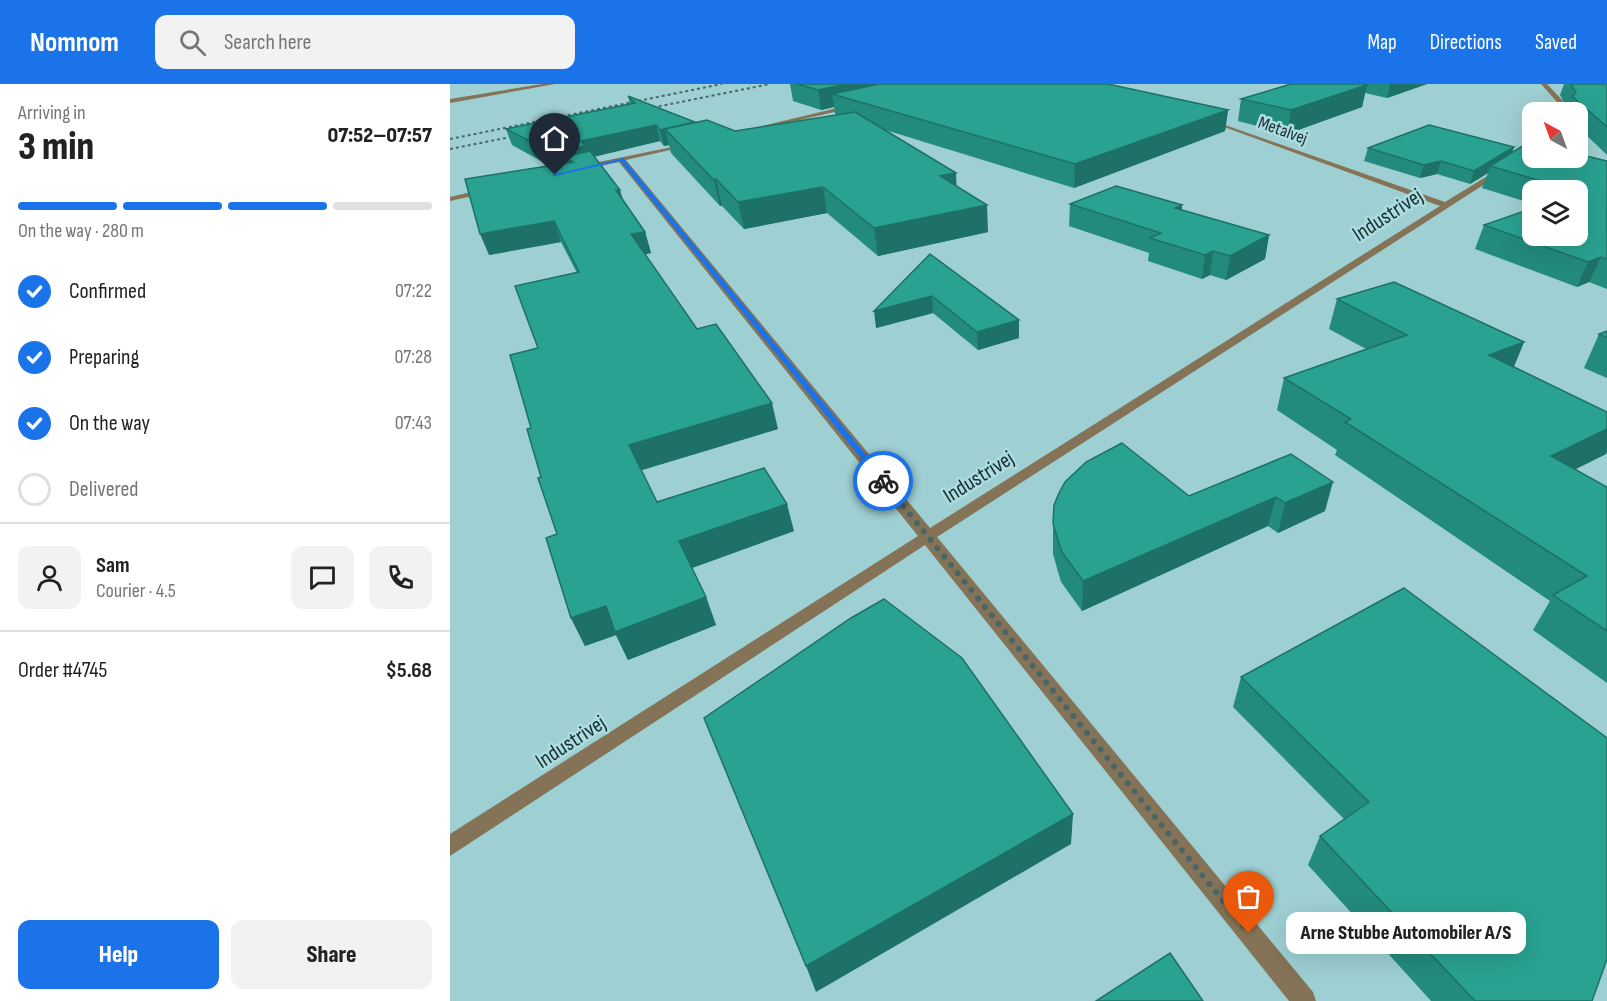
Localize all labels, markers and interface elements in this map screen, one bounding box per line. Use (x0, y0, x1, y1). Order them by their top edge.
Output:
search box (155, 15, 575, 69)
text: Nomnom (30, 26, 119, 59)
icon: search (176, 26, 209, 59)
text: Search here (224, 29, 311, 56)
text: Map (1367, 30, 1397, 55)
text: Directions (1430, 30, 1502, 55)
text: Saved (1535, 30, 1577, 55)
text: Arriving in (18, 101, 86, 125)
north arrow (1522, 102, 1588, 168)
map controls (1522, 102, 1588, 246)
street label: Metalvej (1255, 112, 1310, 149)
pin (529, 113, 580, 175)
text: 07:52–07:57 (327, 122, 432, 149)
icon: home (538, 122, 571, 155)
text: 3 min (18, 124, 94, 171)
button: layers (1522, 180, 1588, 246)
street label: Industrivej (1348, 183, 1428, 248)
text: On the way · 280 m (18, 219, 144, 243)
icon: check (18, 275, 51, 308)
text: Confirmed (69, 278, 146, 305)
text: 07:22 (395, 279, 432, 303)
icon: check (18, 341, 51, 374)
text: Preparing (69, 344, 139, 371)
text: 07:28 (394, 345, 432, 369)
icon: check (18, 407, 51, 440)
text: On the way (69, 410, 150, 437)
text: 07:43 (395, 411, 432, 435)
street label: Industrivej (938, 445, 1019, 509)
courier (853, 451, 913, 511)
icon: bike (867, 465, 900, 498)
text: Delivered (69, 476, 138, 503)
button: person (18, 546, 81, 609)
button: chat (291, 546, 354, 609)
button: phone (369, 546, 432, 609)
text: Sam (96, 552, 130, 579)
text: Courier · 4.5 (96, 579, 176, 603)
text: Order #4745 (18, 657, 107, 684)
text: $5.68 (386, 657, 432, 684)
street label: Industrivej (531, 710, 611, 775)
pin (1223, 871, 1274, 933)
icon: bag (1232, 880, 1265, 913)
callout: Arne Stubbe Automobiler A/S (1285, 912, 1525, 954)
button: Help (18, 920, 219, 989)
button: Share (231, 920, 432, 989)
text: Arne Stubbe Automobiler A/S (1301, 921, 1511, 945)

